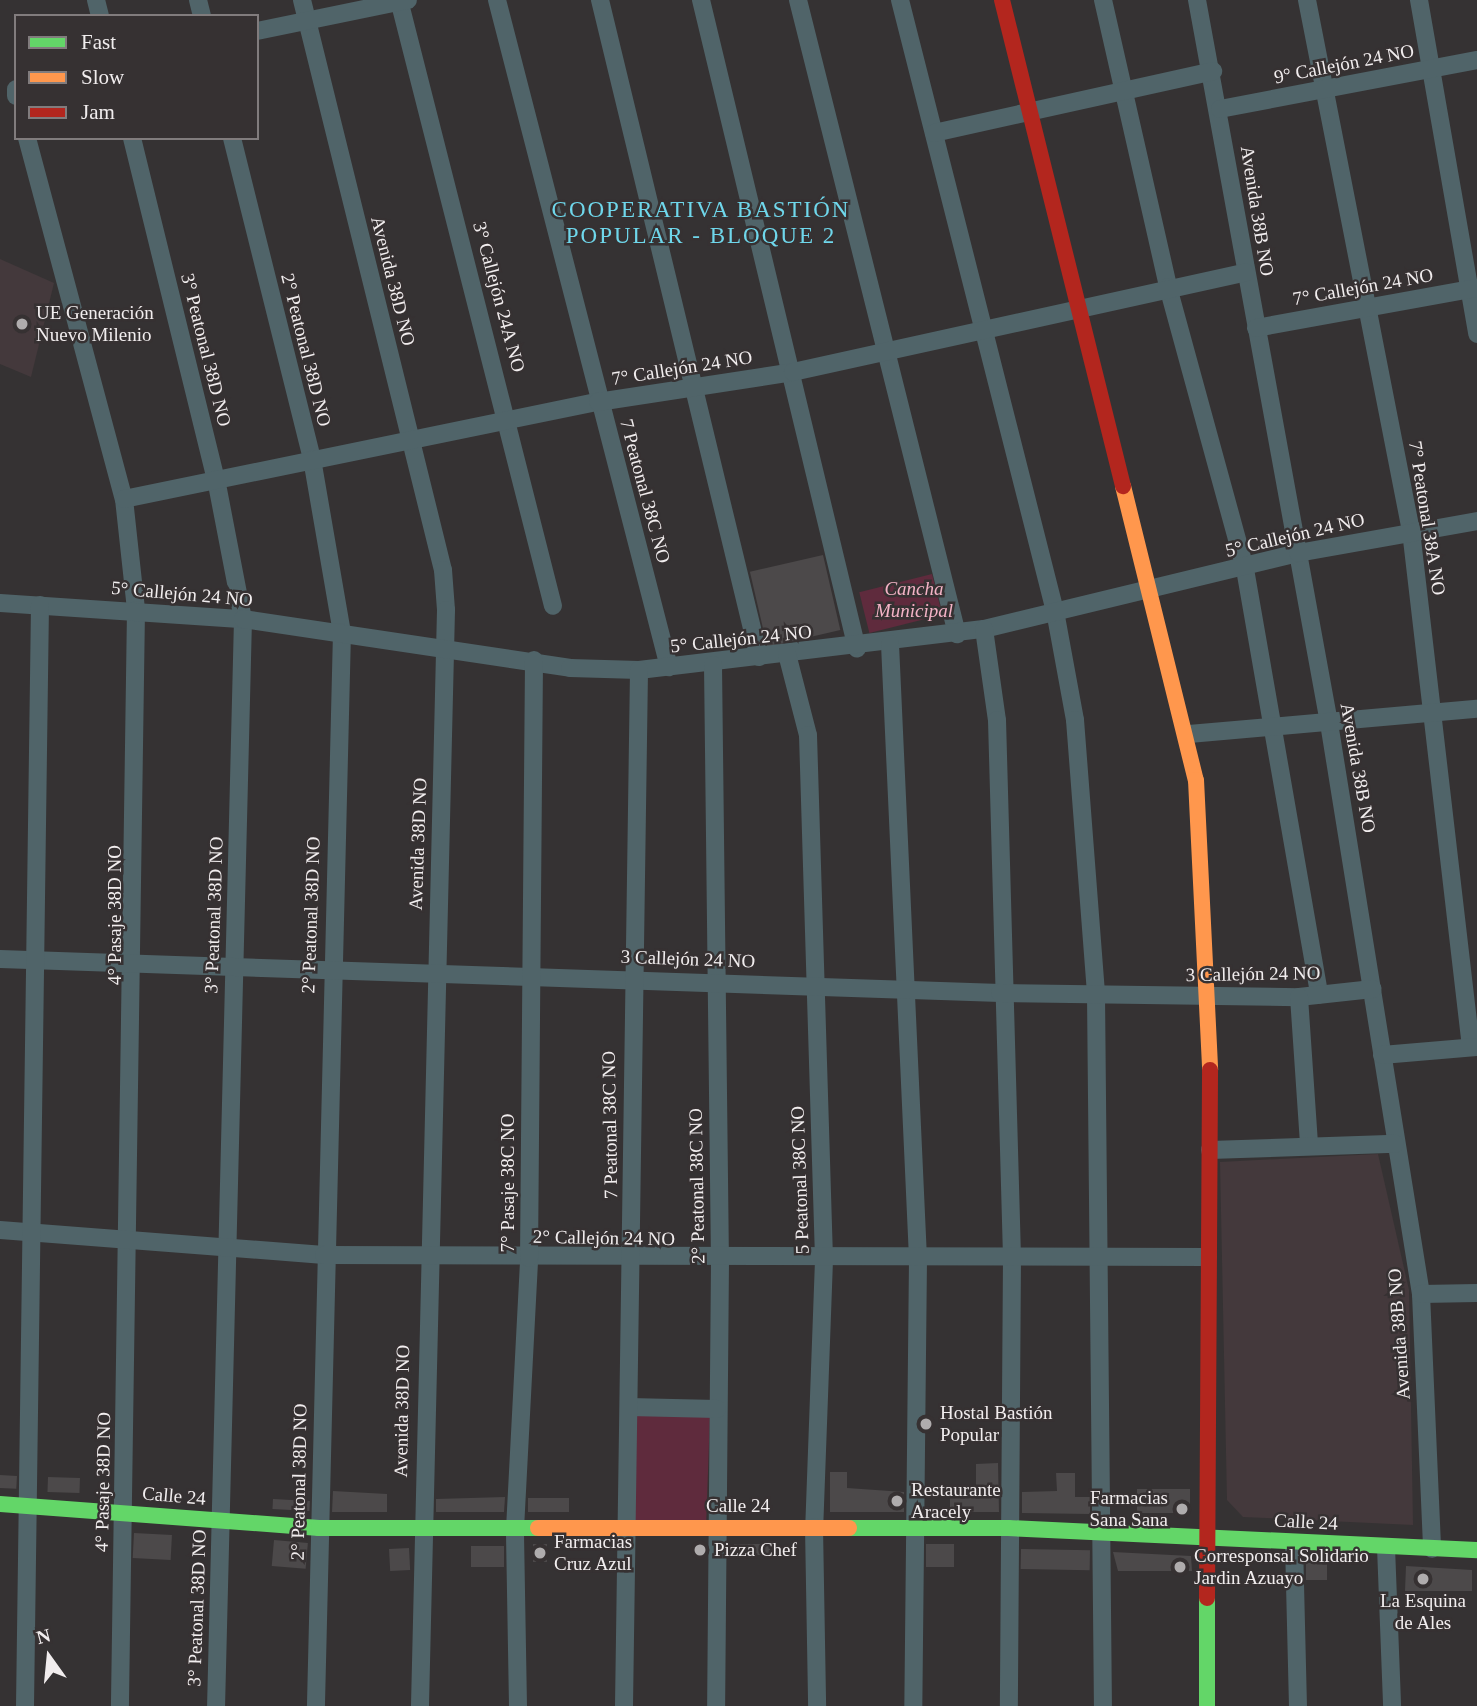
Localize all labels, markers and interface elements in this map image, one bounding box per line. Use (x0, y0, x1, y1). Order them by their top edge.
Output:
legend (14, 14, 259, 140)
text: Fast (81, 30, 116, 54)
street label: 9° Callejón 24 NO (1272, 39, 1416, 89)
text: Slow (81, 65, 124, 89)
text: Jam (81, 100, 115, 124)
street label: Avenida 38B NO (1235, 144, 1279, 278)
district label: COOPERATIVA BASTIÓN POPULAR - BLOQUE 2 (553, 196, 849, 250)
street label: Avenida 38D NO (366, 214, 420, 348)
street label: 3° Callejón 24A NO (468, 219, 530, 375)
street label: 7° Callejón 24 NO (1291, 263, 1435, 311)
street label: 3° Peatonal 38D NO (176, 271, 236, 429)
street label: 2° Peatonal 38D NO (276, 271, 336, 429)
place label: UE Generación Nuevo Milenio (36, 302, 154, 346)
marker: UE Generación Nuevo Milenio (14, 316, 30, 332)
street label: 7° Callejón 24 NO (610, 346, 754, 390)
street label: 7 Peatonal 38C NO (615, 416, 675, 566)
street label: 7° Peatonal 38A NO (1403, 439, 1451, 597)
street label: 5° Callejón 24 NO (1223, 508, 1367, 562)
street label: 5° Callejón 24 NO (110, 576, 254, 612)
park label: Cancha Municipal (875, 578, 953, 622)
street label: 5° Callejón 24 NO (669, 620, 813, 658)
street label: Avenida 38B NO (1335, 701, 1381, 835)
street label: Avenida 38D NO (404, 777, 432, 911)
street label: 3° Peatonal 38D NO (200, 836, 228, 994)
street label: 2° Peatonal 38D NO (297, 836, 325, 994)
street label: 4° Pasaje 38D NO (104, 845, 126, 985)
street label: 3 Callejón 24 NO (620, 945, 756, 973)
street label: 3 Callejón 24 NO (1186, 961, 1320, 987)
street label: 7 Peatonal 38C NO (597, 1051, 623, 1199)
street label: 5 Peatonal 38C NO (786, 1106, 814, 1254)
street label: 2° Peatonal 38C NO (684, 1108, 710, 1264)
street label: 7° Pasaje 38C NO (497, 1113, 519, 1253)
street label: 2° Callejón 24 NO (533, 1225, 675, 1251)
street label: Avenida 38B NO (1383, 1268, 1415, 1400)
street label: Avenida 38D NO (389, 1345, 415, 1477)
place label: Hostal Bastión Popular (940, 1402, 1052, 1446)
street label: 2° Peatonal 38D NO (286, 1403, 312, 1561)
street label: 4° Pasaje 38D NO (90, 1412, 116, 1552)
marker: Hostal Bastión Popular (918, 1416, 934, 1432)
place label: Restaurante Aracely (911, 1479, 1001, 1523)
street label: Calle 24 (141, 1482, 207, 1510)
place label: Farmacias Sana Sana (1089, 1487, 1168, 1531)
marker: Restaurante Aracely (889, 1493, 905, 1509)
street label: Calle 24 (706, 1495, 770, 1517)
marker: Farmacias Sana Sana (1174, 1501, 1190, 1517)
street label: Calle 24 (1274, 1509, 1338, 1535)
street label: 3° Peatonal 38D NO (183, 1529, 211, 1687)
place label: Farmacias Cruz Azul (554, 1531, 633, 1575)
place label: Pizza Chef (714, 1539, 797, 1561)
marker: Pizza Chef (692, 1542, 708, 1558)
marker: Farmacias Cruz Azul (532, 1545, 548, 1561)
place label: Corresponsal Solidario Jardin Azuayo (1194, 1545, 1369, 1589)
marker: Corresponsal Solidario Jardin Azuayo (1172, 1559, 1188, 1575)
marker: La Esquina de Ales (1415, 1571, 1431, 1587)
place label: La Esquina de Ales (1380, 1590, 1466, 1634)
north arrow (14, 1622, 84, 1692)
text: N (34, 1624, 53, 1648)

